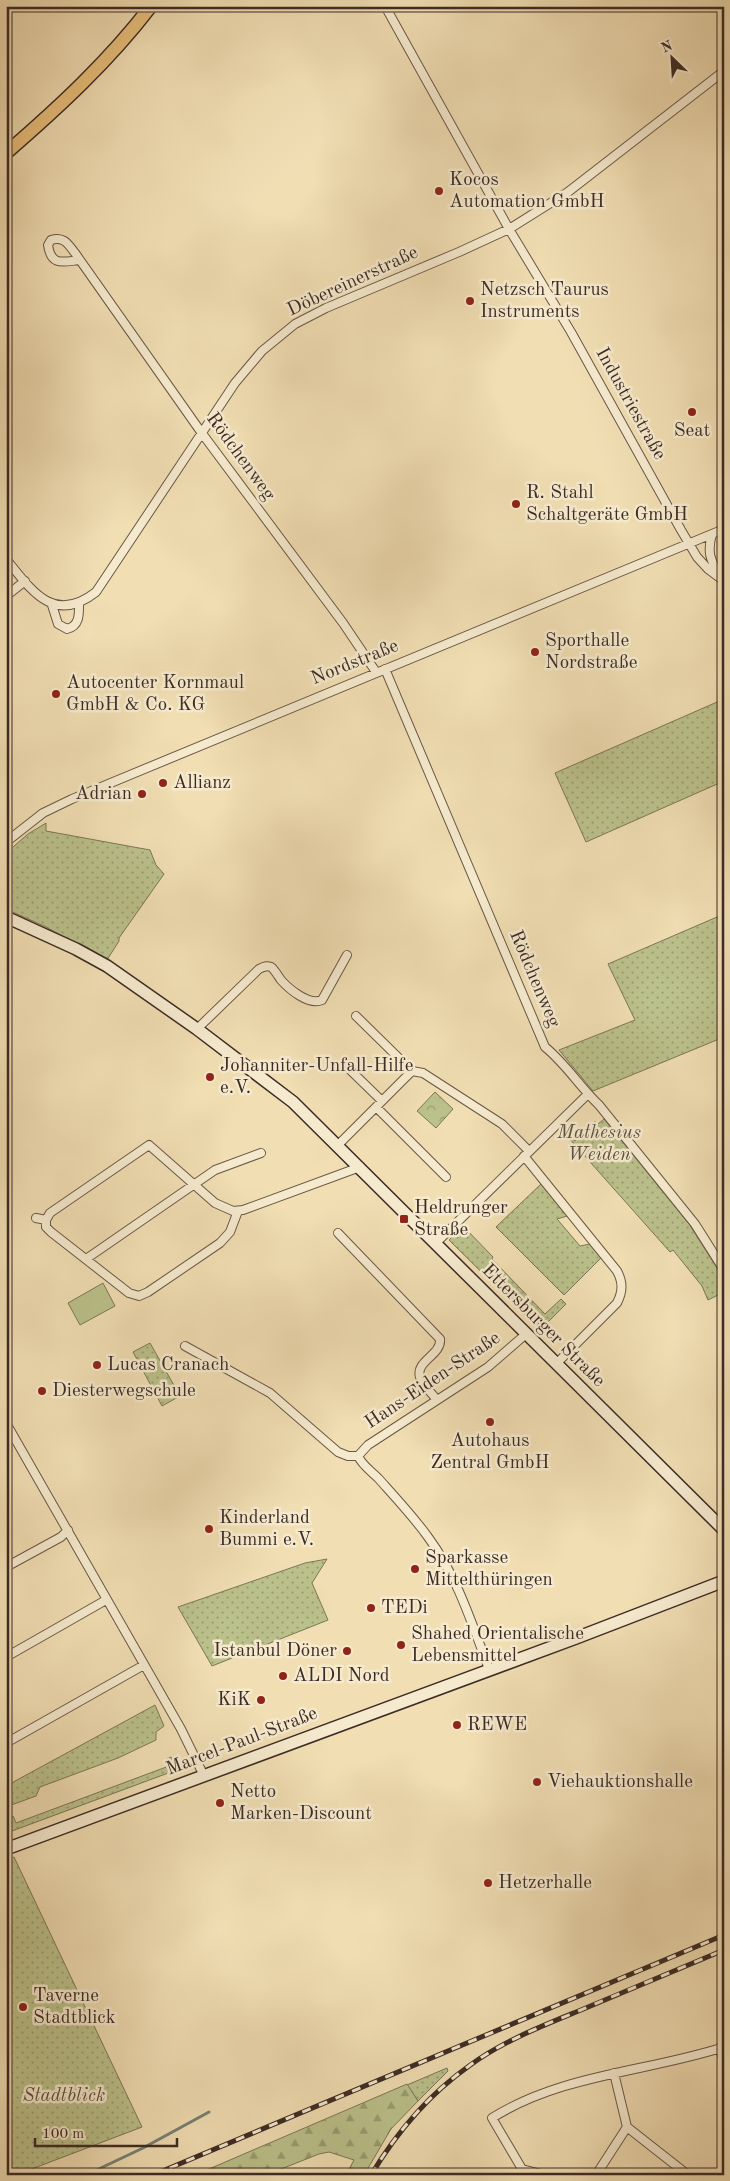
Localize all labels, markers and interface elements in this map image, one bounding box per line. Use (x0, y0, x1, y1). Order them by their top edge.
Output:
north arrow (648, 32, 698, 82)
text: N (659, 38, 675, 56)
place label: Kocos Automation GmbH (449, 171, 604, 212)
marker: Kocos Automation GmbH (433, 185, 445, 197)
street label: Döbereinerstraße (285, 243, 421, 321)
place label: Netzsch Taurus Instruments (480, 281, 609, 322)
marker: Netzsch Taurus Instruments (464, 295, 476, 307)
street label: Industriestraße (591, 345, 669, 463)
marker: Seat (686, 406, 698, 418)
street label: Rödchenweg (202, 410, 279, 505)
place label: Seat (674, 422, 710, 441)
place label: R. Stahl Schaltgeräte GmbH (526, 484, 688, 525)
marker: R. Stahl Schaltgeräte GmbH (510, 498, 522, 510)
place label: Sporthalle Nordstraße (545, 632, 638, 673)
street label: Nordstraße (309, 637, 401, 689)
marker: Sporthalle Nordstraße (529, 646, 541, 658)
place label: Autocenter Kornmaul GmbH & Co. KG (66, 674, 244, 715)
marker: Autocenter Kornmaul GmbH & Co. KG (50, 688, 62, 700)
place label: Allianz (173, 774, 231, 793)
marker: Allianz (157, 777, 169, 789)
place label: Adrian (75, 785, 132, 804)
marker: Adrian (136, 788, 148, 800)
street label: Rödchenweg (505, 928, 563, 1031)
place label: Johanniter-Unfall-Hilfe e.V. (220, 1057, 414, 1098)
marker: Johanniter-Unfall-Hilfe e.V. (204, 1071, 216, 1083)
park label: Mathesius Weiden (556, 1124, 641, 1165)
place label: Heldrunger Straße (414, 1199, 508, 1240)
marker: Heldrunger Straße (398, 1213, 410, 1225)
street label: Ettersburger Straße (478, 1261, 608, 1391)
street label: Hans-Eiden-Straße (362, 1329, 504, 1433)
place label: Lucas Cranach (107, 1356, 229, 1375)
marker: Lucas Cranach (91, 1359, 103, 1371)
place label: Diesterwegschule (52, 1382, 196, 1401)
marker: Diesterwegschule (36, 1385, 48, 1397)
marker: Autohaus Zentral GmbH (484, 1416, 496, 1428)
place label: Autohaus Zentral GmbH (430, 1432, 550, 1473)
place label: Kinderland Bummi e.V. (219, 1509, 314, 1550)
marker: Kinderland Bummi e.V. (203, 1523, 215, 1535)
place label: Sparkasse Mittelthüringen (425, 1549, 553, 1590)
marker: Sparkasse Mittelthüringen (409, 1563, 421, 1575)
place label: TEDi (381, 1599, 428, 1618)
marker: TEDi (365, 1602, 377, 1614)
place label: Shahed Orientalische Lebensmittel (411, 1625, 584, 1666)
marker: Shahed Orientalische Lebensmittel (395, 1639, 407, 1651)
place label: Istanbul Döner (214, 1642, 337, 1661)
marker: Istanbul Döner (341, 1645, 353, 1657)
place label: ALDI Nord (293, 1667, 390, 1686)
marker: ALDI Nord (277, 1670, 289, 1682)
place label: KiK (217, 1691, 251, 1710)
marker: KiK (255, 1694, 267, 1706)
street label: Marcel-Paul-Straße (164, 1704, 320, 1780)
place label: REWE (467, 1716, 527, 1735)
marker: REWE (451, 1719, 463, 1731)
place label: Viehauktionshalle (547, 1773, 693, 1792)
marker: Viehauktionshalle (531, 1776, 543, 1788)
place label: Netto Marken-Discount (230, 1783, 372, 1824)
marker: Netto Marken-Discount (214, 1797, 226, 1809)
place label: Hetzerhalle (498, 1874, 592, 1893)
marker: Hetzerhalle (482, 1877, 494, 1889)
place label: Taverne Stadtblick (33, 1987, 116, 2028)
marker: Taverne Stadtblick (17, 2001, 29, 2013)
park label: Stadtblick (23, 2087, 105, 2106)
scale bar (35, 2116, 178, 2148)
text: 100 m (42, 2127, 84, 2142)

